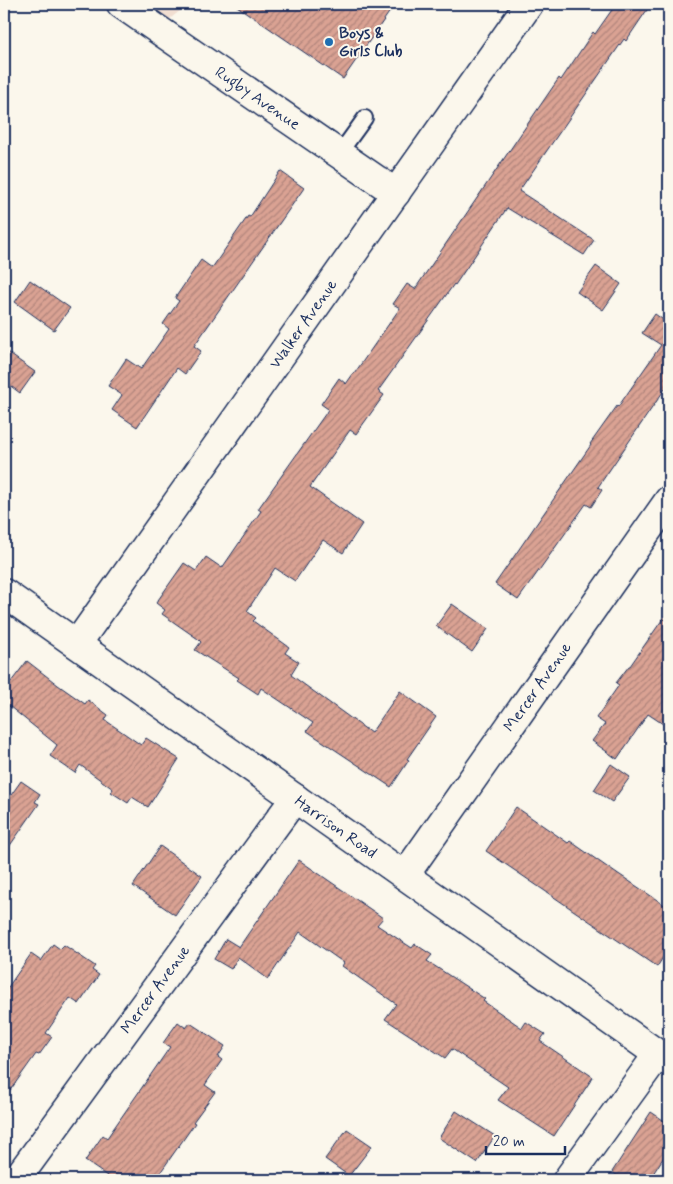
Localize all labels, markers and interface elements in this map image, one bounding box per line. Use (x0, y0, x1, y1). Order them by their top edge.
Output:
place label: Boys & Girls Club (339, 23, 402, 62)
marker: Boys & Girls Club (323, 36, 335, 48)
street label: Rugby Avenue (211, 61, 305, 135)
street label: Walker Avenue (264, 275, 342, 373)
street label: Mercer Avenue (499, 638, 576, 736)
street label: Harrison Road (290, 791, 381, 863)
street label: Mercer Avenue (116, 940, 195, 1038)
scale bar (486, 1124, 564, 1156)
text: 20 m (493, 1132, 525, 1152)

